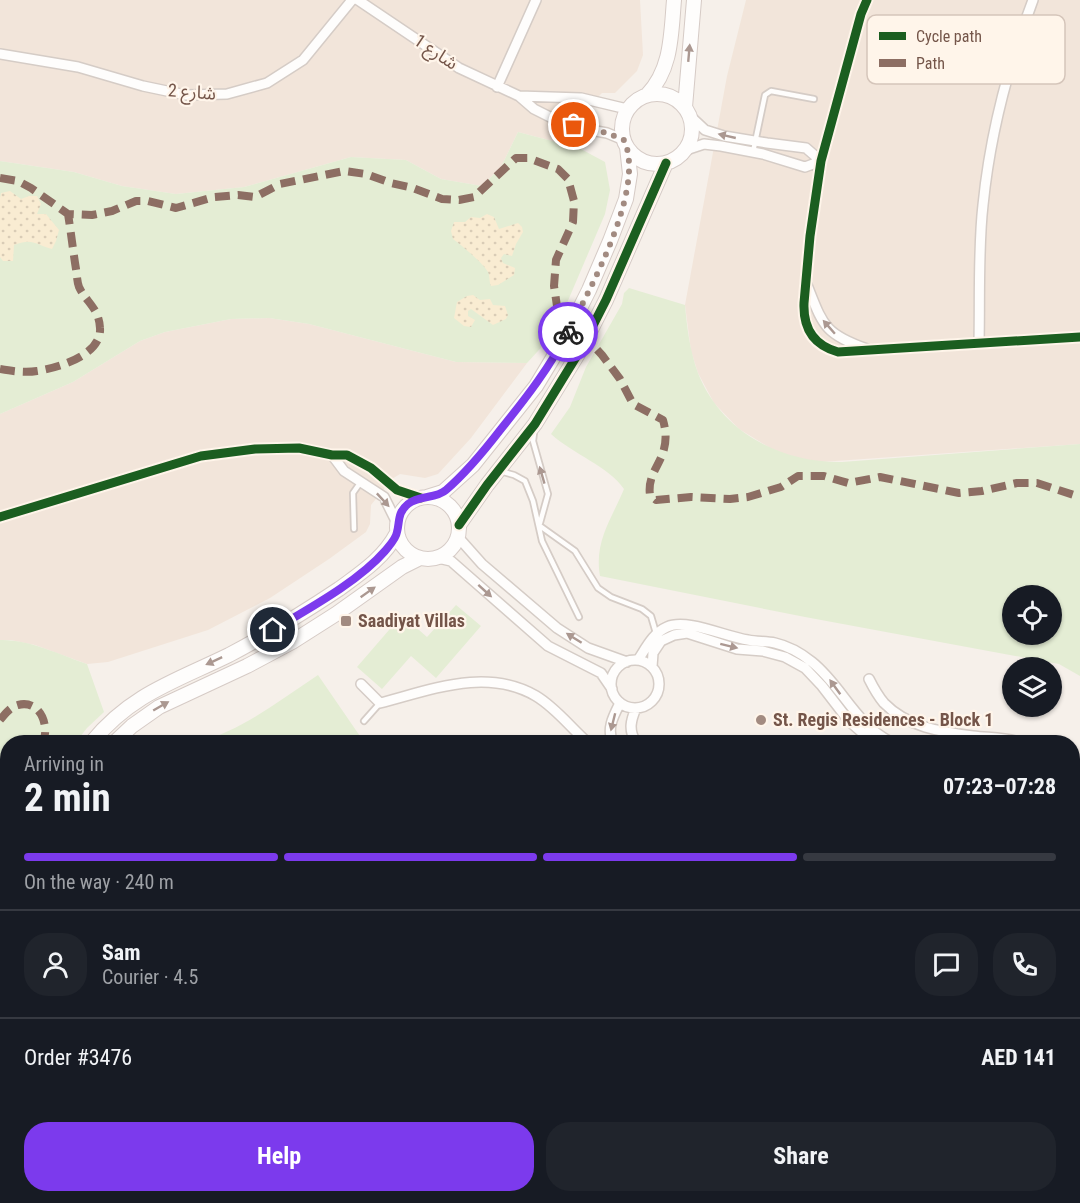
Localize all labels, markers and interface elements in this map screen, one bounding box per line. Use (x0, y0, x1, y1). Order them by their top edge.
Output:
legend (867, 15, 1065, 84)
text: Cycle path (916, 27, 982, 46)
street label: شارع 1 (408, 29, 462, 77)
one-way arrow (684, 44, 694, 63)
text: Path (916, 54, 945, 73)
street label: شارع 2 (167, 79, 217, 108)
pin (548, 99, 599, 150)
icon: bag (557, 108, 590, 141)
one-way arrow (717, 130, 736, 140)
courier (538, 302, 598, 362)
icon: bike (552, 316, 585, 349)
one-way arrow (823, 320, 836, 335)
one-way arrow (537, 466, 546, 484)
one-way arrow (376, 493, 390, 508)
one-way arrow (477, 584, 492, 598)
map controls (1002, 585, 1062, 717)
button: locate (1002, 585, 1062, 645)
one-way arrow (359, 586, 375, 598)
pin (247, 604, 298, 655)
place label: Saadiyat Villas (358, 610, 465, 631)
icon: home (256, 613, 289, 646)
marker: Saadiyat Villas (339, 614, 353, 628)
one-way arrow (566, 633, 582, 644)
one-way arrow (720, 642, 738, 652)
one-way arrow (206, 657, 223, 666)
button: layers (1002, 657, 1062, 717)
one-way arrow (829, 680, 841, 696)
one-way arrow (153, 701, 169, 712)
place label: St. Regis Residences - Block 1 (773, 709, 993, 730)
one-way arrow (608, 713, 618, 731)
marker: St. Regis Residences - Block 1 (754, 713, 768, 727)
text: Arriving in (24, 752, 104, 776)
text: 07:23–07:28 (943, 774, 1056, 799)
text: 2 min (24, 775, 111, 821)
text: On the way · 240 m (24, 870, 174, 894)
button: person (24, 933, 87, 996)
button: chat (915, 933, 978, 996)
button: phone (993, 933, 1056, 996)
text: Sam (102, 940, 141, 965)
text: Courier · 4.5 (102, 965, 198, 989)
text: Order #3476 (24, 1045, 132, 1070)
text: AED 141 (981, 1045, 1056, 1070)
button: Help (24, 1122, 534, 1191)
button: Share (546, 1122, 1056, 1191)

